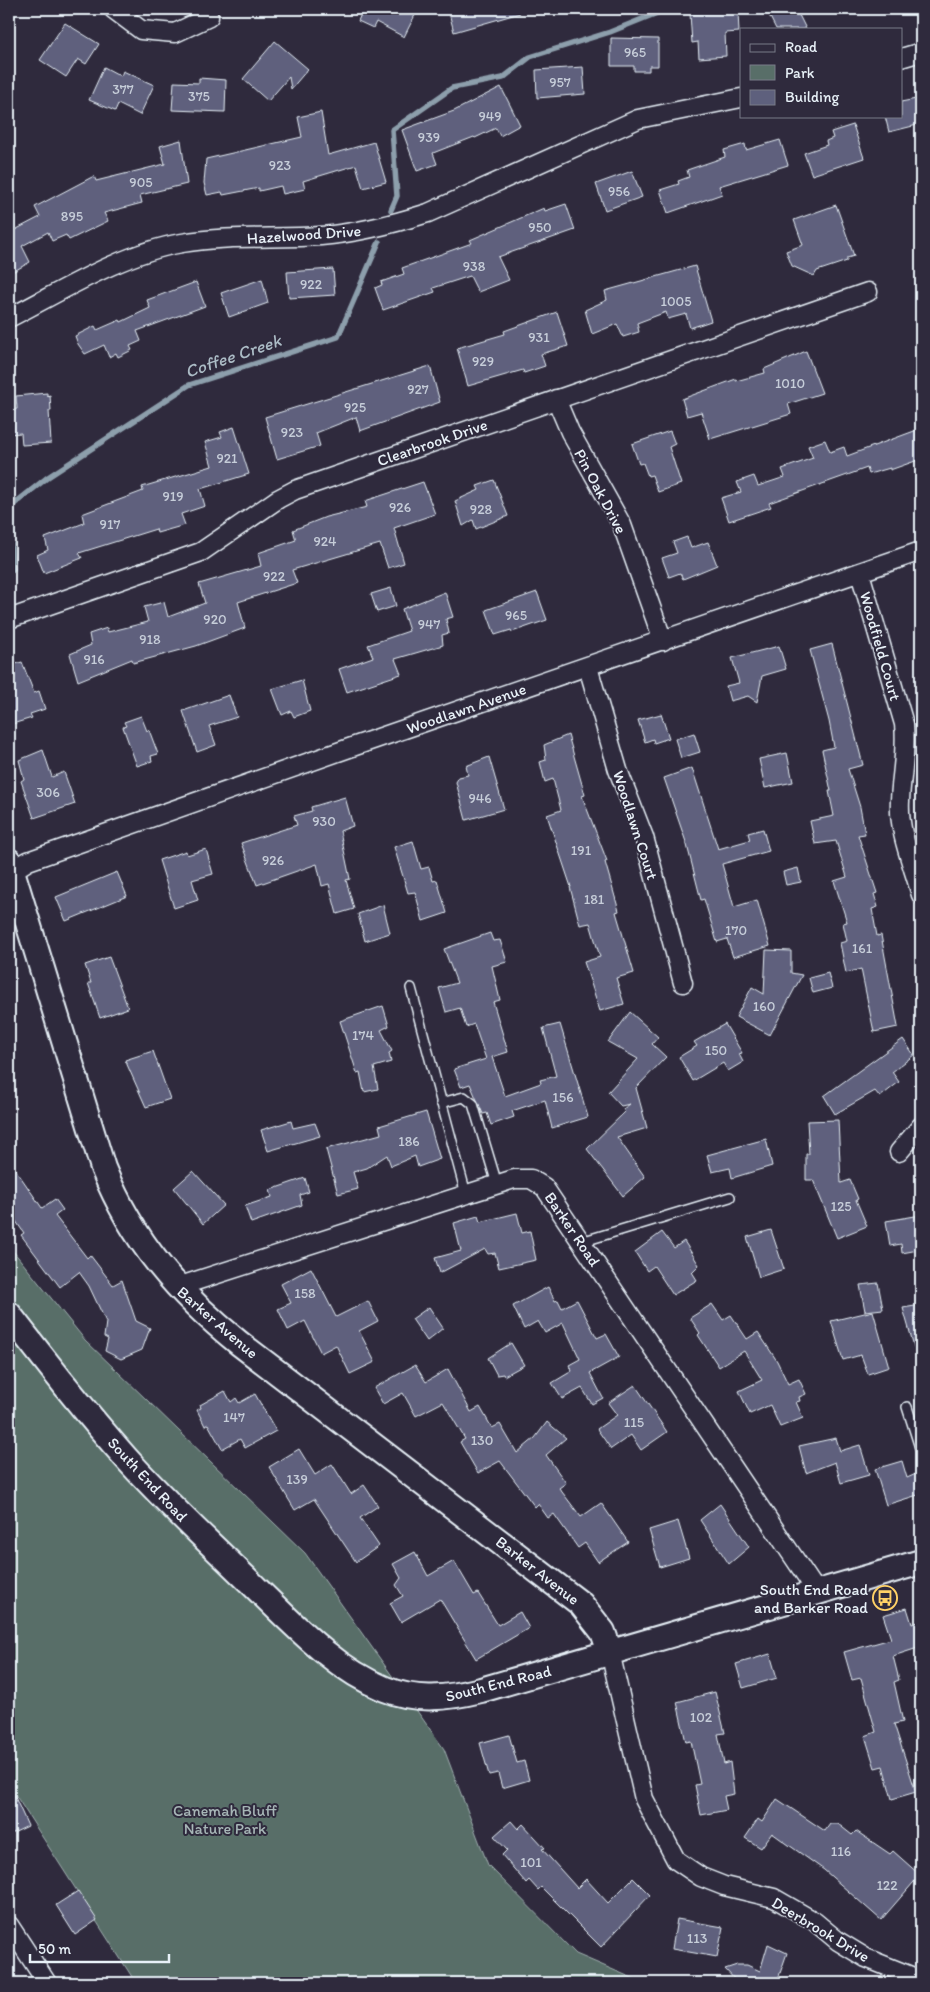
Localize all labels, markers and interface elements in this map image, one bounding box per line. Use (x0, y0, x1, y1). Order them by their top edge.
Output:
legend (740, 28, 902, 118)
text: Road (785, 38, 818, 56)
house number: 965 (624, 44, 646, 61)
text: Park (785, 64, 815, 82)
house number: 957 (549, 74, 571, 91)
house number: 377 (112, 81, 134, 98)
house number: 375 (188, 88, 210, 105)
text: Building (785, 88, 839, 106)
house number: 949 (478, 108, 502, 125)
house number: 939 (418, 129, 440, 146)
house number: 923 (269, 157, 292, 174)
house number: 905 (129, 174, 153, 191)
house number: 956 (608, 183, 630, 200)
house number: 895 (61, 208, 83, 225)
house number: 950 (528, 219, 552, 236)
street label: Hazelwood Drive (246, 221, 362, 248)
house number: 938 (463, 258, 486, 275)
house number: 922 (300, 276, 323, 293)
house number: 1005 (660, 293, 692, 310)
water label: Coffee Creek (182, 329, 286, 383)
house number: 931 (528, 329, 550, 346)
house number: 929 (472, 353, 494, 370)
house number: 1010 (775, 375, 805, 392)
house number: 927 (407, 381, 429, 398)
house number: 925 (344, 399, 366, 416)
street label: Clearbrook Drive (375, 415, 490, 470)
house number: 923 (281, 424, 304, 441)
street label: Pin Oak Drive (570, 446, 631, 537)
house number: 921 (216, 450, 238, 467)
house number: 919 (162, 488, 184, 505)
house number: 926 (389, 499, 411, 516)
house number: 928 (470, 501, 493, 518)
house number: 917 (100, 516, 120, 533)
house number: 924 (313, 533, 337, 550)
house number: 922 (263, 568, 286, 585)
street label: Woodfield Court (856, 589, 905, 703)
house number: 965 (505, 607, 527, 624)
house number: 920 (203, 611, 227, 628)
house number: 947 (418, 616, 440, 633)
house number: 918 (139, 631, 161, 648)
house number: 916 (83, 651, 105, 668)
street label: Woodlawn Avenue (404, 679, 529, 738)
street label: Woodlawn Court (609, 768, 662, 882)
house number: 306 (36, 784, 60, 801)
house number: 946 (468, 790, 492, 807)
house number: 930 (312, 813, 336, 830)
house number: 191 (571, 842, 592, 859)
house number: 926 (262, 852, 284, 869)
house number: 181 (584, 891, 605, 908)
house number: 170 (725, 922, 747, 939)
house number: 161 (852, 940, 873, 957)
house number: 160 (753, 998, 775, 1015)
house number: 174 (352, 1027, 375, 1044)
house number: 150 (705, 1042, 727, 1059)
house number: 156 (552, 1089, 574, 1106)
house number: 186 (398, 1133, 420, 1150)
street label: Barker Road (541, 1188, 605, 1270)
house number: 125 (830, 1198, 852, 1215)
street label: Barker Avenue (173, 1282, 262, 1363)
house number: 158 (294, 1285, 316, 1302)
house number: 147 (223, 1409, 245, 1426)
house number: 115 (624, 1414, 644, 1431)
house number: 130 (471, 1432, 493, 1449)
street label: South End Road (104, 1433, 192, 1526)
house number: 139 (286, 1471, 308, 1488)
street label: Barker Avenue (492, 1532, 583, 1609)
place label: South End Road and Barker Road (754, 1580, 868, 1617)
bus stop icon: South End Road and Barker Road (872, 1585, 898, 1611)
street label: South End Road (443, 1661, 553, 1706)
house number: 102 (690, 1709, 713, 1726)
park label: Canemah Bluff Nature Park (173, 1801, 277, 1838)
house number: 116 (831, 1843, 851, 1860)
house number: 101 (520, 1854, 542, 1871)
house number: 122 (876, 1877, 898, 1894)
street label: Deerbrook Drive (768, 1893, 873, 1966)
house number: 113 (687, 1930, 708, 1947)
scale bar (30, 1932, 169, 1964)
text: 50 m (38, 1940, 71, 1958)

